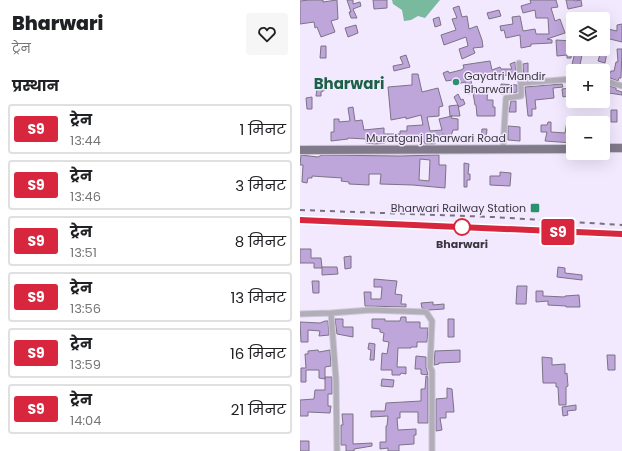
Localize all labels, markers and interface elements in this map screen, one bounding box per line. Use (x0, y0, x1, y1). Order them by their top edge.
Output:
text: Bharwari (12, 10, 103, 37)
map controls (566, 12, 610, 160)
button: layers (566, 12, 610, 56)
button: heart (246, 13, 288, 55)
text: ट्रेन (12, 39, 31, 58)
button: + (566, 64, 610, 108)
place label: Gayatri Mandir Bharwari (464, 68, 546, 97)
district label: Bharwari (314, 73, 384, 94)
text: प्रस्थान (12, 75, 59, 96)
marker: Gayatri Mandir Bharwari (451, 77, 461, 87)
text: ट्रेन (70, 109, 92, 130)
button: − (566, 116, 610, 160)
text: S9 (27, 119, 45, 139)
text: 1 मिनट (239, 119, 286, 140)
street label: Muratganj Bharwari Road (366, 130, 506, 146)
text: 13:44 (70, 131, 101, 150)
text: ट्रेन (70, 165, 92, 186)
text: S9 (27, 175, 45, 195)
text: 3 मिनट (235, 175, 286, 196)
text: 13:46 (70, 187, 101, 206)
place label: Bharwari Railway Station (391, 200, 526, 216)
marker: Bharwari Railway Station (529, 202, 541, 214)
marker: Bharwari (453, 218, 471, 236)
line badge: S9 (540, 219, 576, 245)
text: ट्रेन (70, 221, 92, 242)
text: S9 (549, 222, 567, 242)
text: S9 (27, 231, 45, 251)
text: 8 मिनट (235, 231, 286, 252)
place label: Bharwari (436, 236, 488, 252)
text: 13:51 (70, 243, 97, 262)
text: ट्रेन (70, 277, 92, 298)
text: S9 (27, 287, 45, 307)
text: 13 मिनट (231, 287, 286, 308)
text: 13:56 (70, 299, 101, 318)
text: ट्रेन (70, 333, 92, 354)
text: S9 (27, 343, 45, 363)
text: 16 मिनट (230, 343, 286, 364)
text: 13:59 (70, 355, 101, 374)
text: ट्रेन (70, 389, 92, 410)
text: S9 (27, 399, 45, 419)
text: 21 मिनट (231, 399, 286, 420)
text: 14:04 (70, 411, 101, 430)

